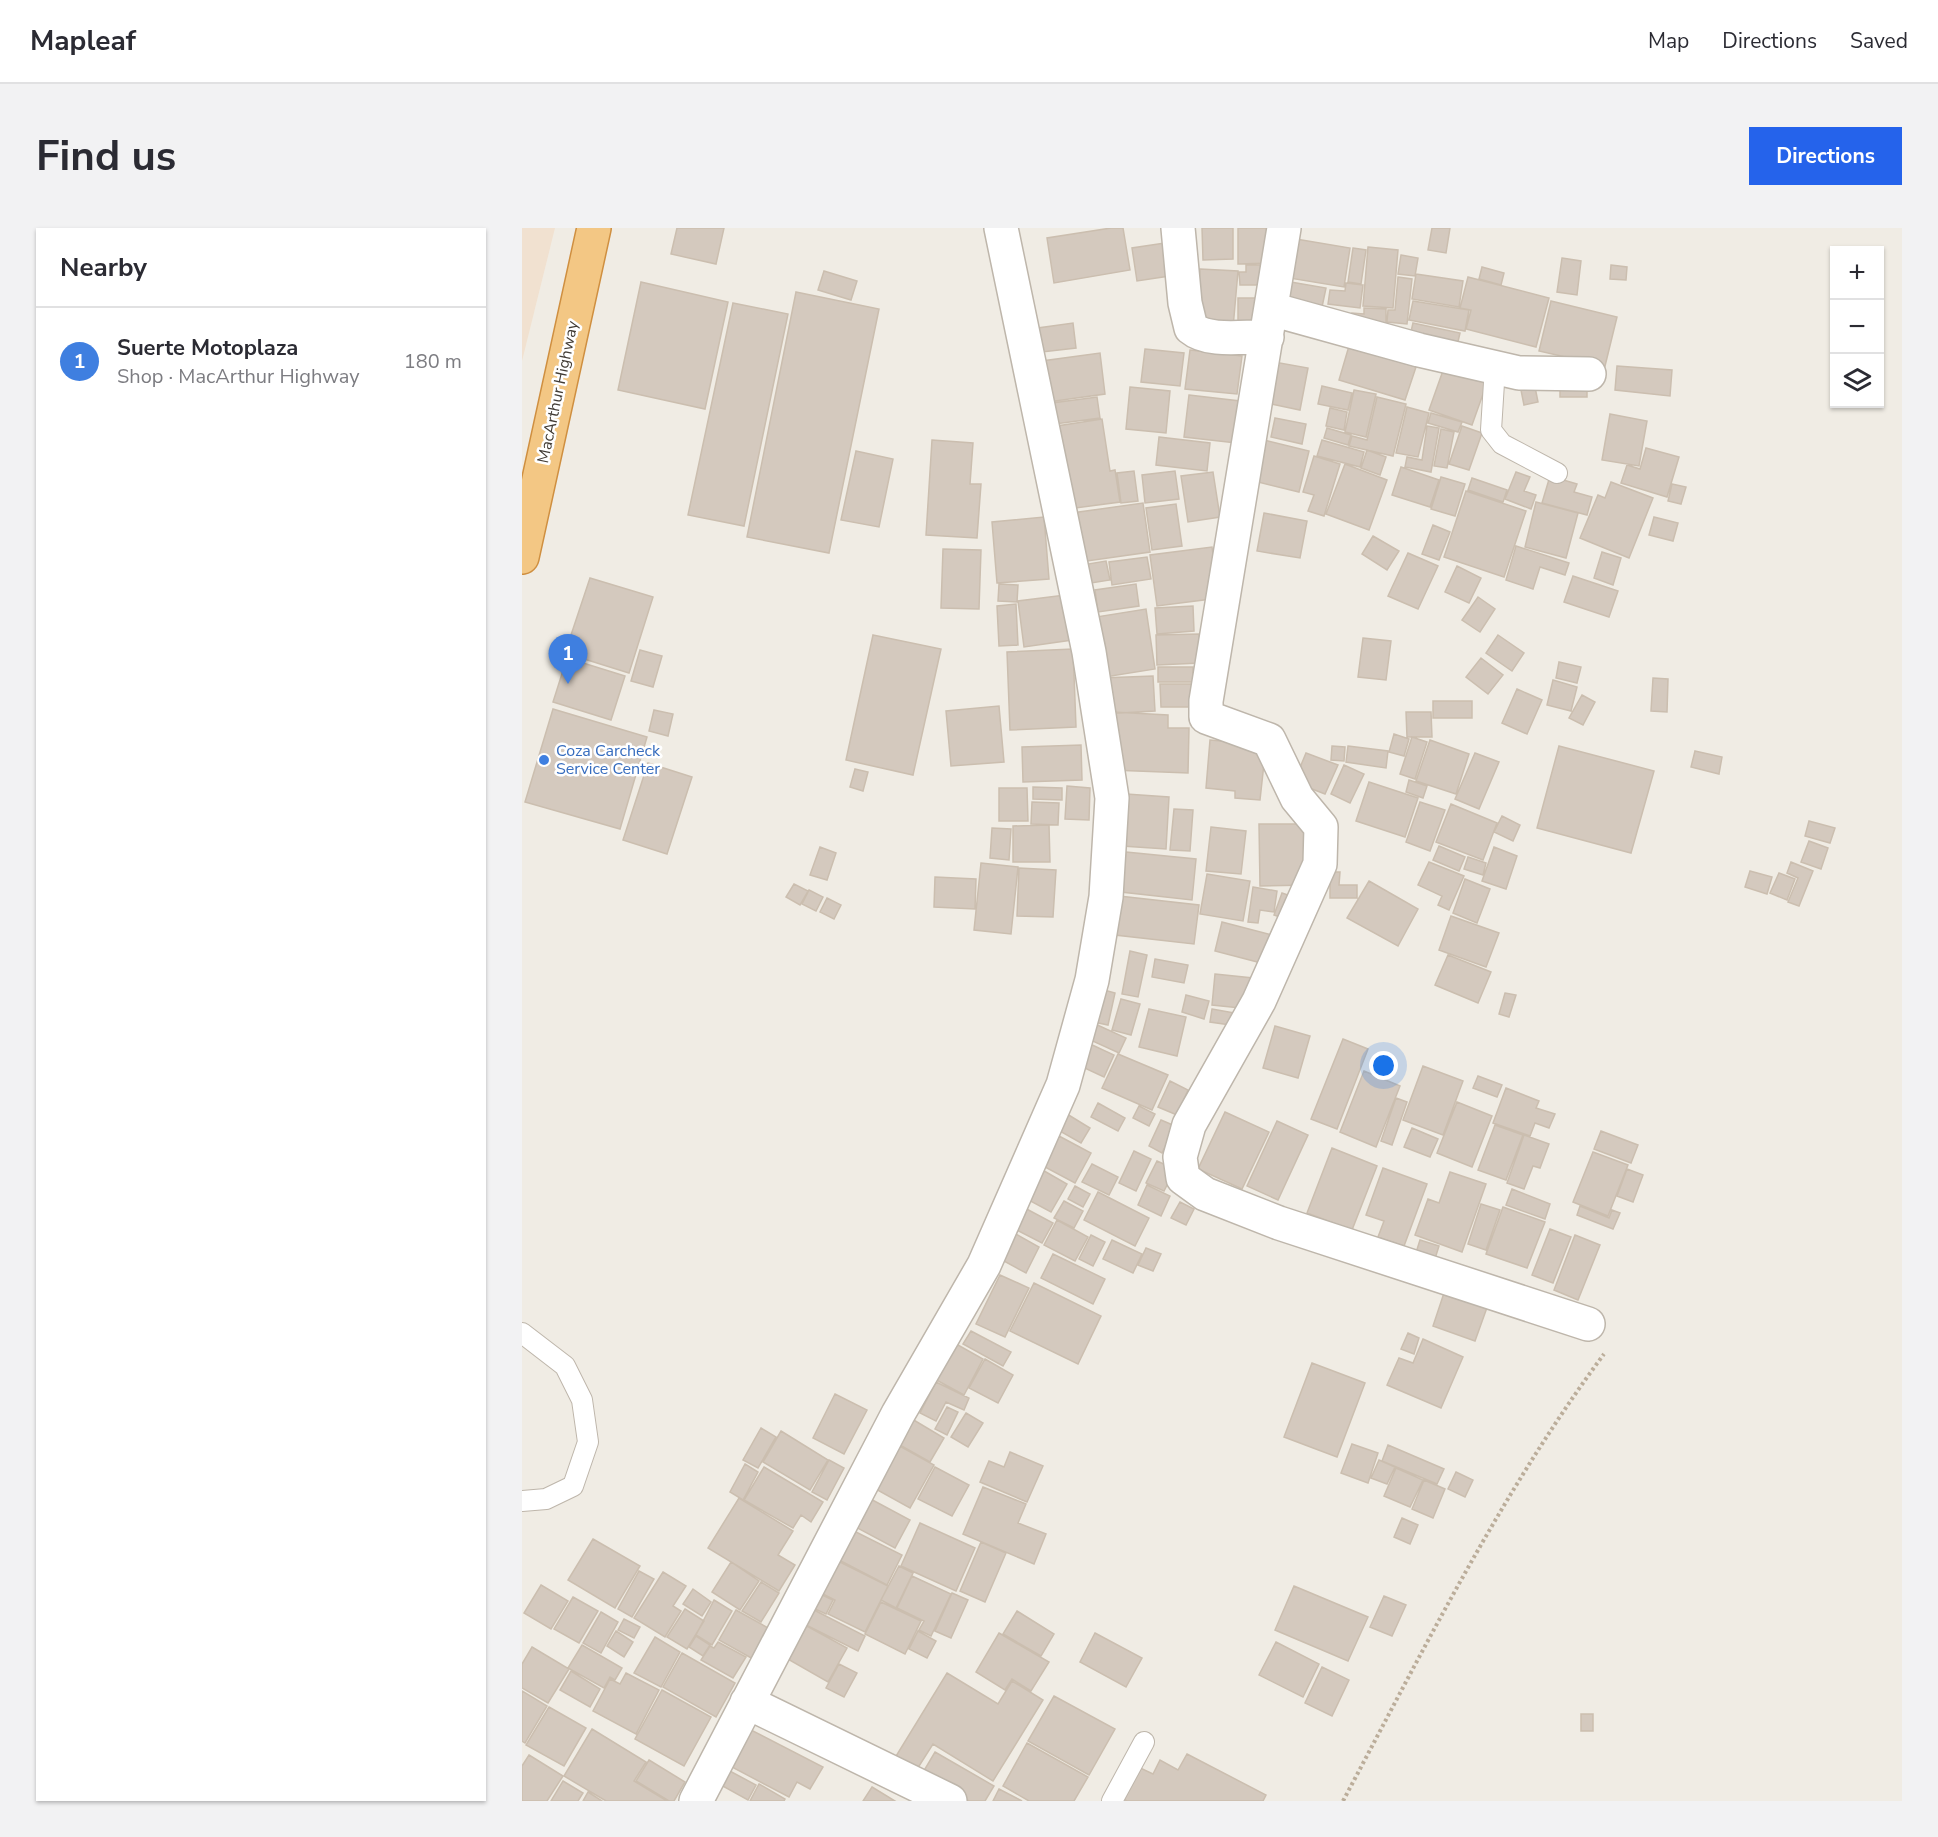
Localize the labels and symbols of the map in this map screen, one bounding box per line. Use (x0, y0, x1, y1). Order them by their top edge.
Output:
street label: MacArthur Highway (532, 318, 584, 465)
pin: 1 (548, 634, 588, 684)
place label: Coza Carcheck Service Center (556, 740, 661, 780)
marker: Coza Carcheck Service Center (537, 753, 551, 767)
your location (1369, 1051, 1398, 1080)

